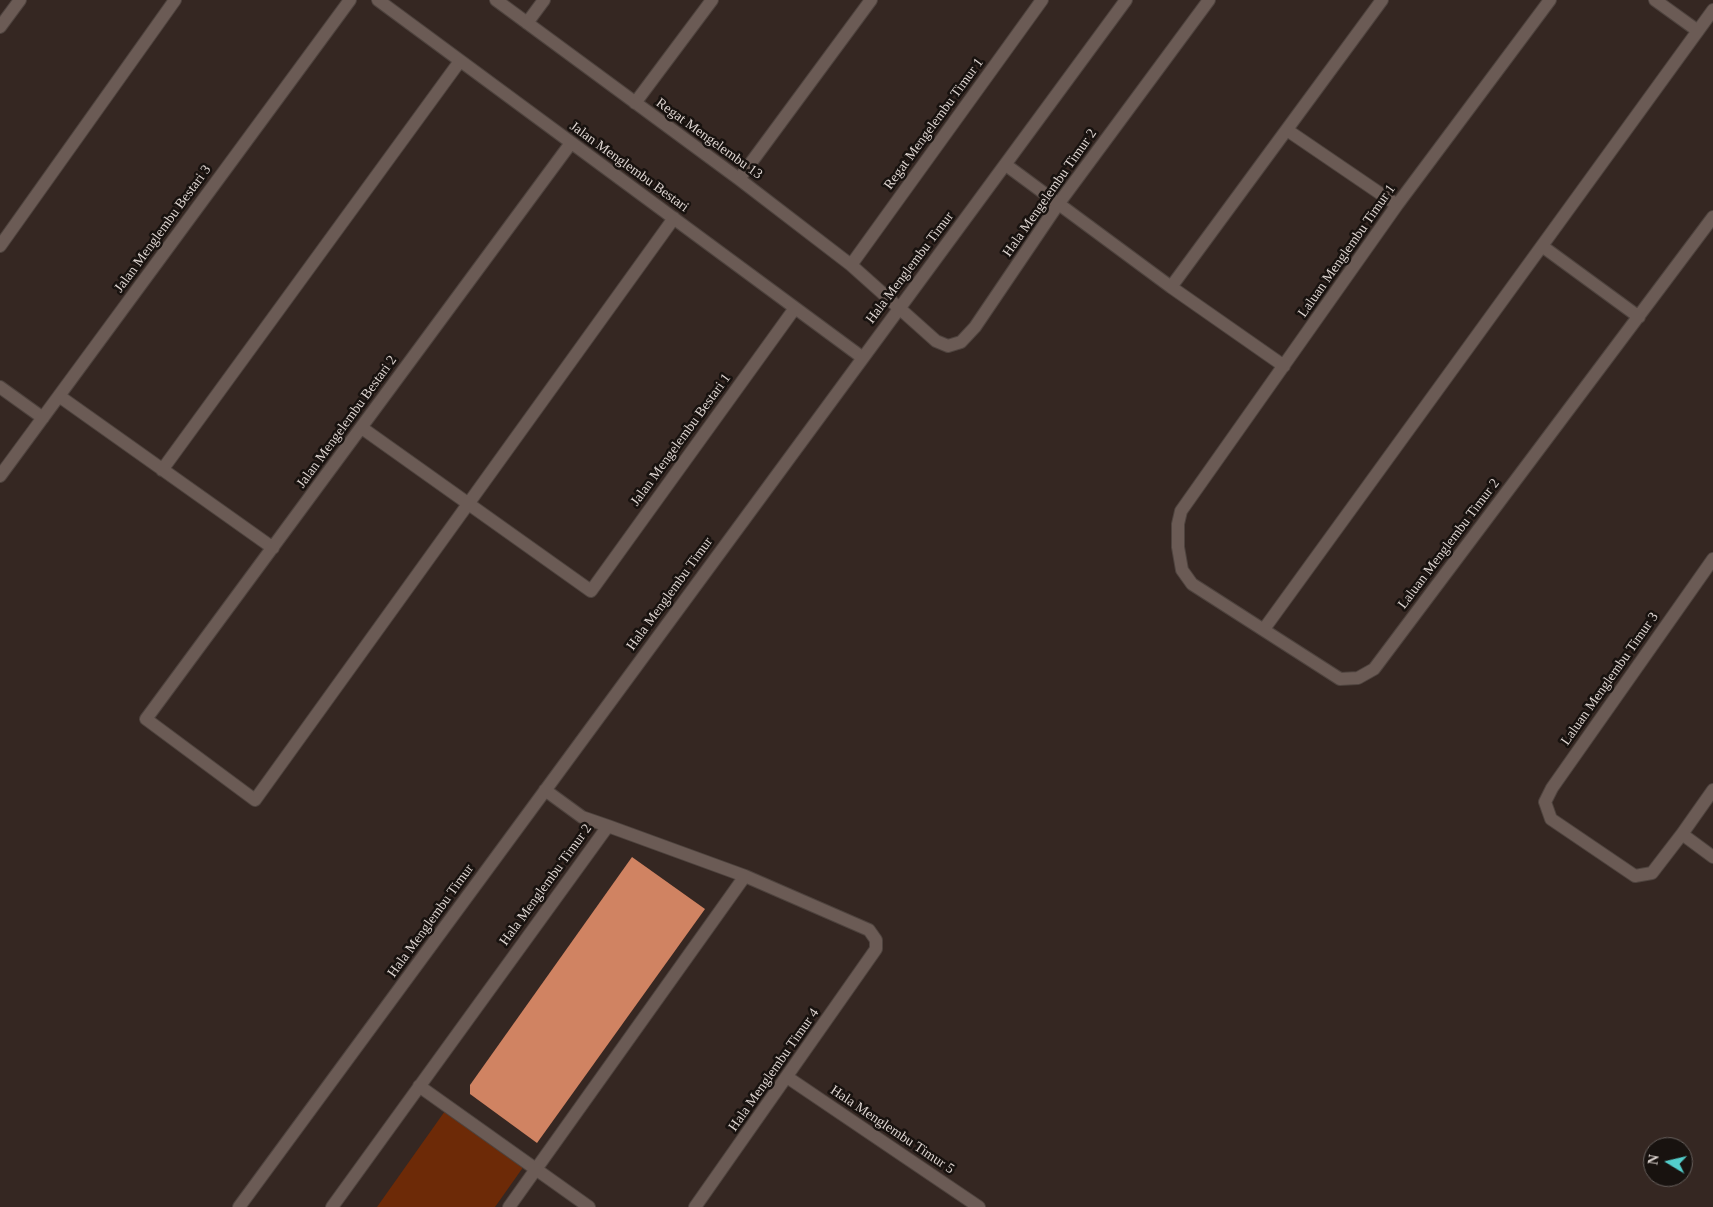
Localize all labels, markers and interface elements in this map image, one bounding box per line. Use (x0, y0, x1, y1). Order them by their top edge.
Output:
street label: Regat Mengelembu Timur 1 (881, 55, 987, 193)
street label: Regat Mengelembu 13 (652, 95, 766, 183)
street label: Jalan Menglembu Bestari (566, 118, 692, 216)
street label: Hala Mengelembu Timur 2 (999, 126, 1101, 260)
street label: Jalan Menglembu Bestari 3 (111, 162, 215, 296)
street label: Laluan Menglembu Timur 1 (1295, 181, 1399, 321)
street label: Hala Menglembu Timur (862, 209, 958, 327)
street label: Jalan Mengelembu Bestari 2 (293, 352, 401, 492)
street label: Jalan Mengelembu Bestari 1 (627, 370, 735, 510)
street label: Laluan Menglembu Timur 2 (1395, 476, 1503, 612)
street label: Hala Menglembu Timur (623, 534, 717, 654)
street label: Laluan Menglembu Timur 3 (1558, 609, 1662, 749)
street label: Hala Menglembu Timur 2 (496, 821, 596, 949)
street label: Hala Menglembu Timur (384, 861, 478, 981)
street label: Hala Menglembu Timur 4 (725, 1005, 823, 1135)
street label: Hala Menglembu Timur 5 (827, 1082, 957, 1178)
north arrow (1643, 1137, 1693, 1187)
text: N (1645, 1154, 1662, 1166)

